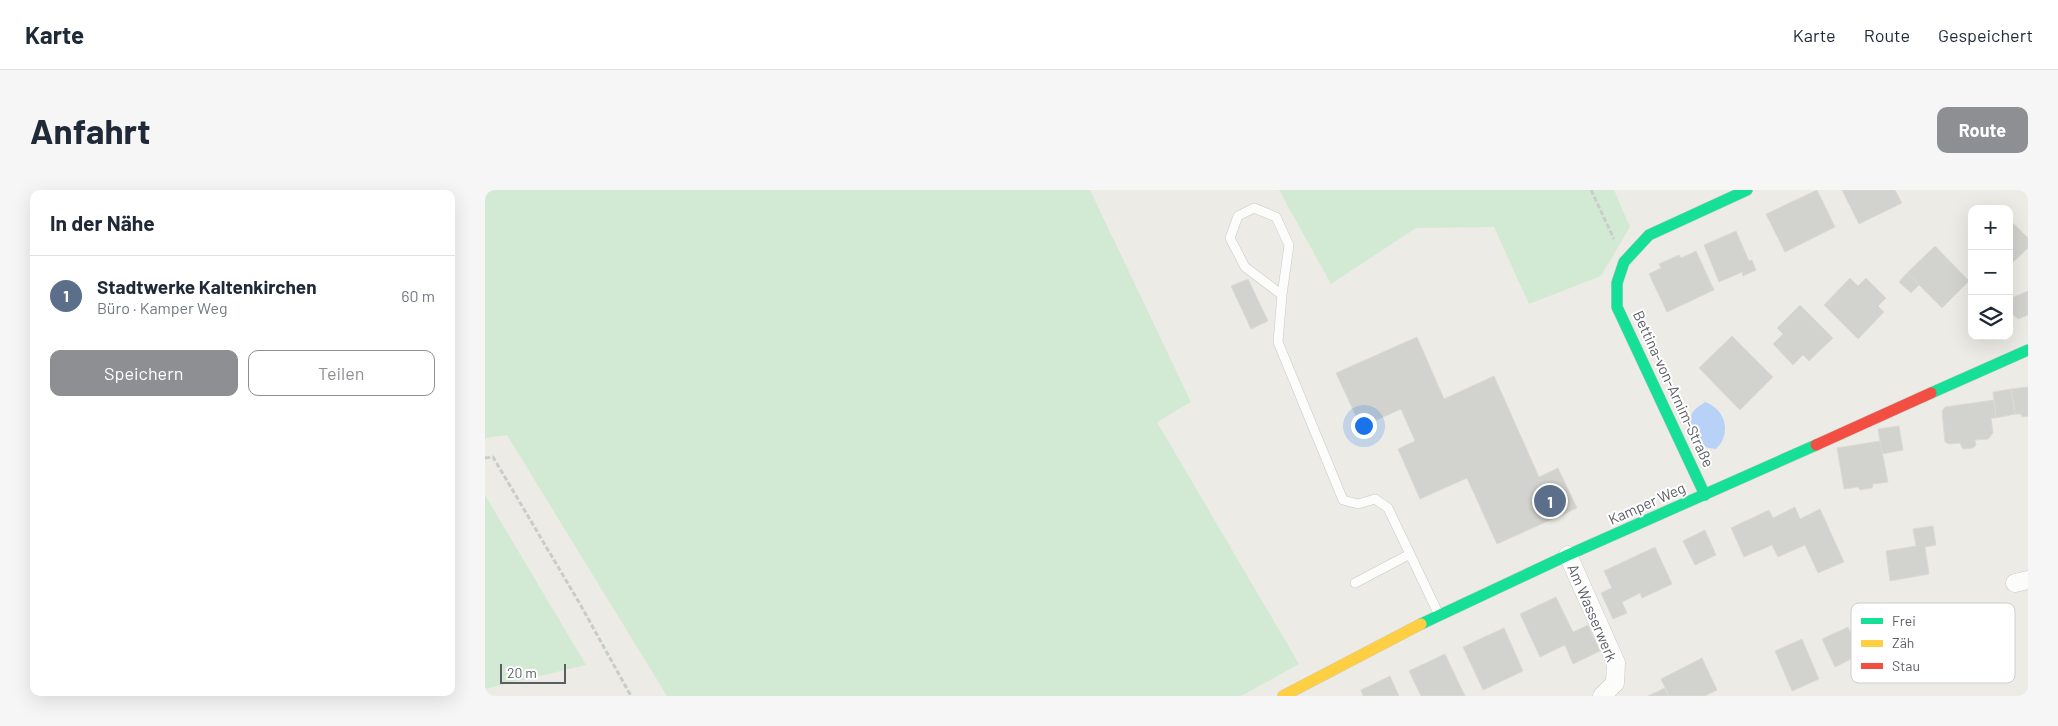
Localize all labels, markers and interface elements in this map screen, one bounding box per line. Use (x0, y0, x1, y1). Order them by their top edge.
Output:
text: Karte (25, 20, 84, 49)
text: Karte (1793, 24, 1836, 46)
text: Route (1864, 24, 1910, 46)
text: Gespeichert (1938, 24, 2033, 46)
button: Route (1937, 107, 2028, 153)
text: Anfahrt (30, 109, 150, 151)
map controls (1968, 205, 2013, 340)
button: + (1968, 205, 2013, 250)
text: In der Nähe (50, 210, 155, 235)
button: − (1968, 250, 2013, 295)
text: Stadtwerke Kaltenkirchen (97, 275, 317, 298)
text: 1 (63, 286, 69, 305)
text: 60 m (401, 286, 435, 305)
button: layers (1968, 295, 2013, 340)
text: Büro · Kamper Weg (97, 298, 227, 317)
street label: Bettina-von-Arnim-Straße (1630, 307, 1718, 470)
button: Speichern (50, 350, 238, 396)
button: Teilen (248, 350, 435, 396)
your location (1351, 413, 1377, 439)
street label: Kamper Weg (1605, 478, 1688, 528)
pin: 1 (1534, 482, 1566, 520)
street label: Am Wasserwerk (1564, 561, 1622, 665)
legend (1851, 603, 2015, 683)
text: Frei (1892, 612, 1916, 629)
text: Zäh (1892, 634, 1914, 651)
text: Stau (1892, 657, 1920, 674)
scale bar (500, 661, 566, 684)
text: 20 m (507, 664, 537, 681)

